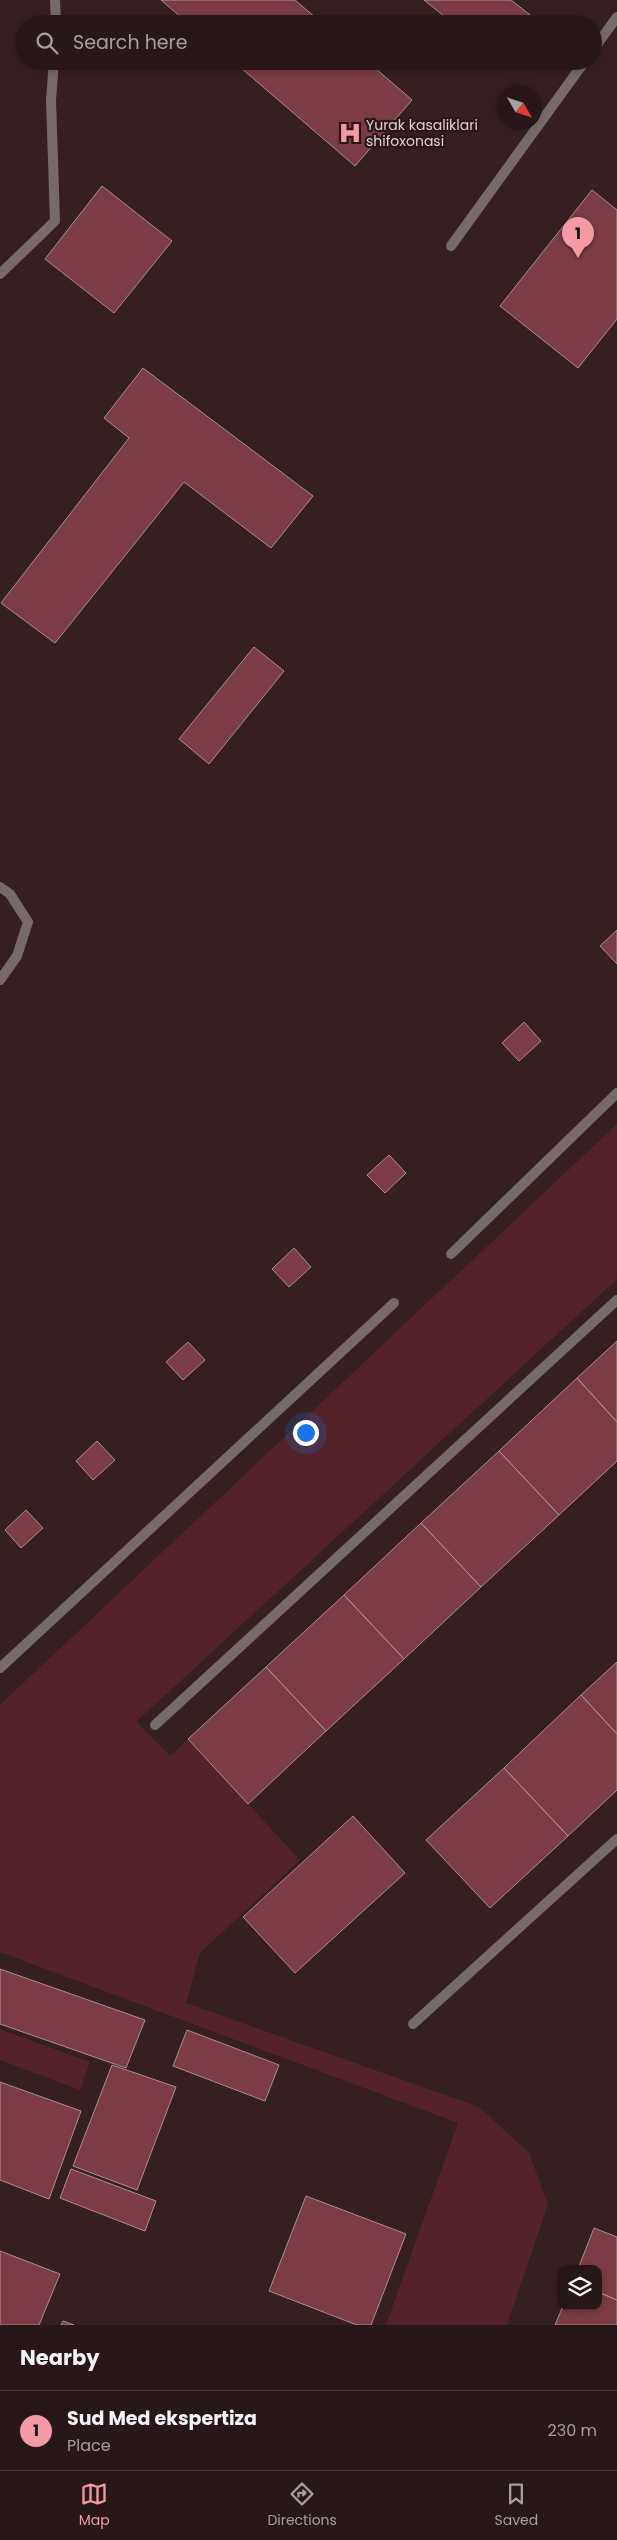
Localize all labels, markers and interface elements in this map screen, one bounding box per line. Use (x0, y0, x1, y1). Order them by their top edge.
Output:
search box (15, 15, 602, 70)
icon: search (33, 29, 61, 57)
text: Search here (73, 29, 187, 56)
north arrow (497, 85, 542, 130)
place label: Yurak kasaliklari shifoxonasi (366, 115, 478, 151)
hospital icon: Yurak kasaliklari shifoxonasi (337, 120, 363, 146)
pin: 1 (562, 217, 594, 258)
your location (293, 1420, 319, 1446)
map controls (557, 2265, 602, 2310)
button: layers (557, 2265, 602, 2310)
text: Nearby (20, 2343, 100, 2372)
text: Sud Med ekspertiza (67, 2405, 257, 2432)
text: 1 (33, 2419, 39, 2442)
text: 230 m (548, 2419, 597, 2442)
text: Place (67, 2434, 111, 2457)
tab: Map (79, 2480, 110, 2531)
tab: Directions (267, 2480, 337, 2531)
tab: Saved (494, 2480, 538, 2531)

